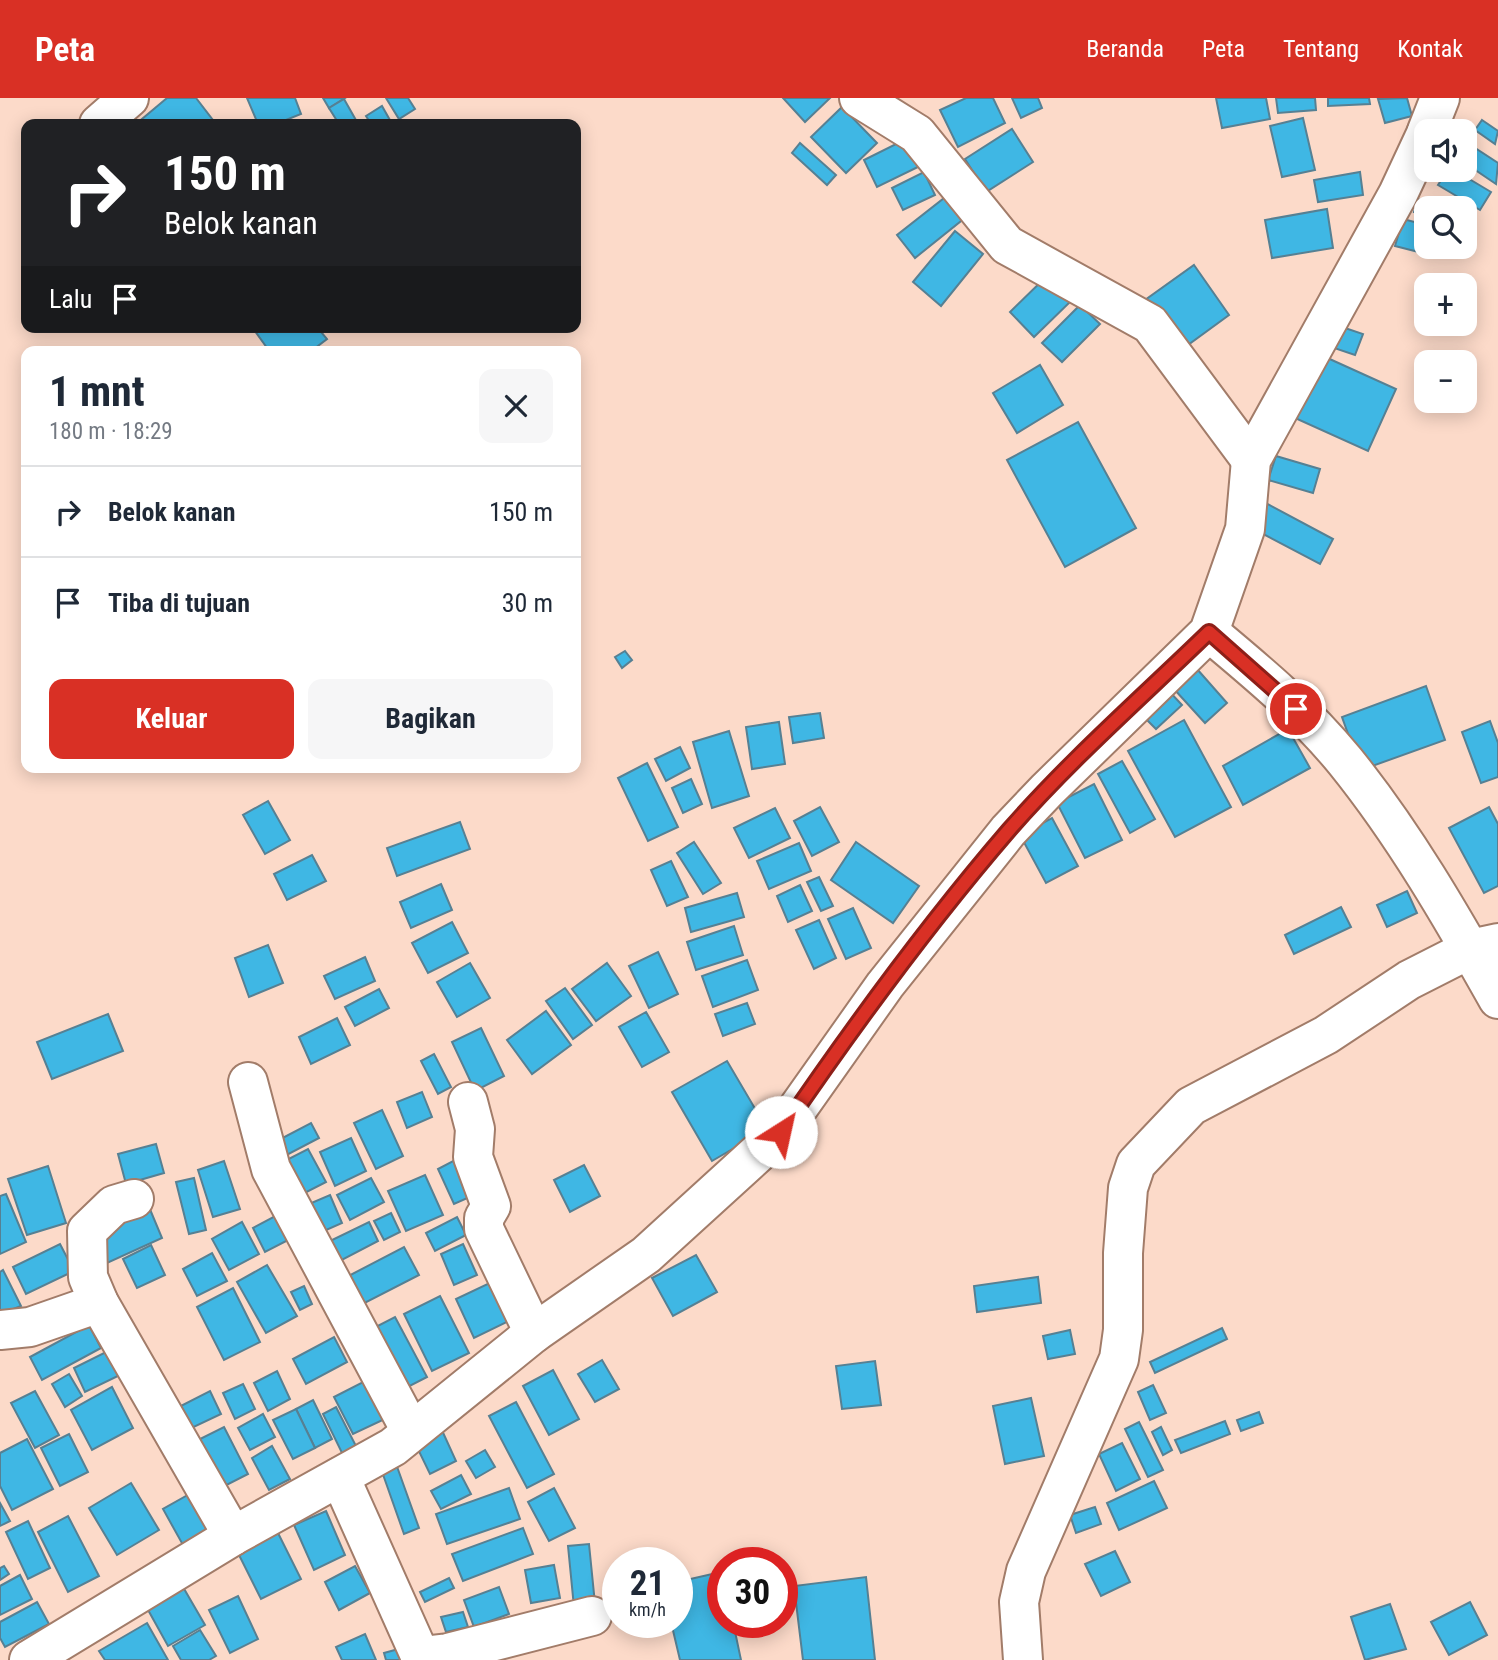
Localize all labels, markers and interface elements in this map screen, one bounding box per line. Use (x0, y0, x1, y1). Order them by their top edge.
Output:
text: Peta (35, 30, 95, 69)
text: Beranda (1086, 35, 1164, 63)
text: Peta (1202, 35, 1245, 63)
text: Tentang (1283, 35, 1359, 63)
text: Kontak (1397, 35, 1463, 63)
map controls (1414, 119, 1477, 413)
button: sound (1414, 119, 1477, 182)
text: 150 m (164, 145, 286, 202)
icon: right (49, 147, 140, 238)
button: search (1414, 196, 1477, 259)
text: Belok kanan (164, 204, 318, 242)
button: + (1414, 273, 1477, 336)
icon: arrive (106, 280, 144, 318)
text: Lalu (49, 284, 92, 314)
button: − (1414, 350, 1477, 413)
text: 1 mnt (49, 367, 145, 416)
button: close (479, 369, 553, 443)
text: 180 m · 18:29 (49, 418, 173, 445)
icon: right (49, 493, 87, 531)
text: Belok kanan (108, 497, 235, 527)
text: 150 m (489, 497, 553, 527)
icon: arrive (49, 584, 87, 622)
text: Tiba di tujuan (108, 588, 250, 618)
text: 30 m (502, 588, 553, 618)
button: Keluar (49, 679, 294, 759)
button: Bagikan (308, 679, 553, 759)
pin (1266, 679, 1326, 739)
icon: arrive (1277, 690, 1315, 728)
position arrow (744, 1095, 818, 1169)
speed limit sign: 30 (707, 1547, 798, 1638)
text: 21 (630, 1563, 665, 1604)
text: km/h (629, 1599, 666, 1620)

